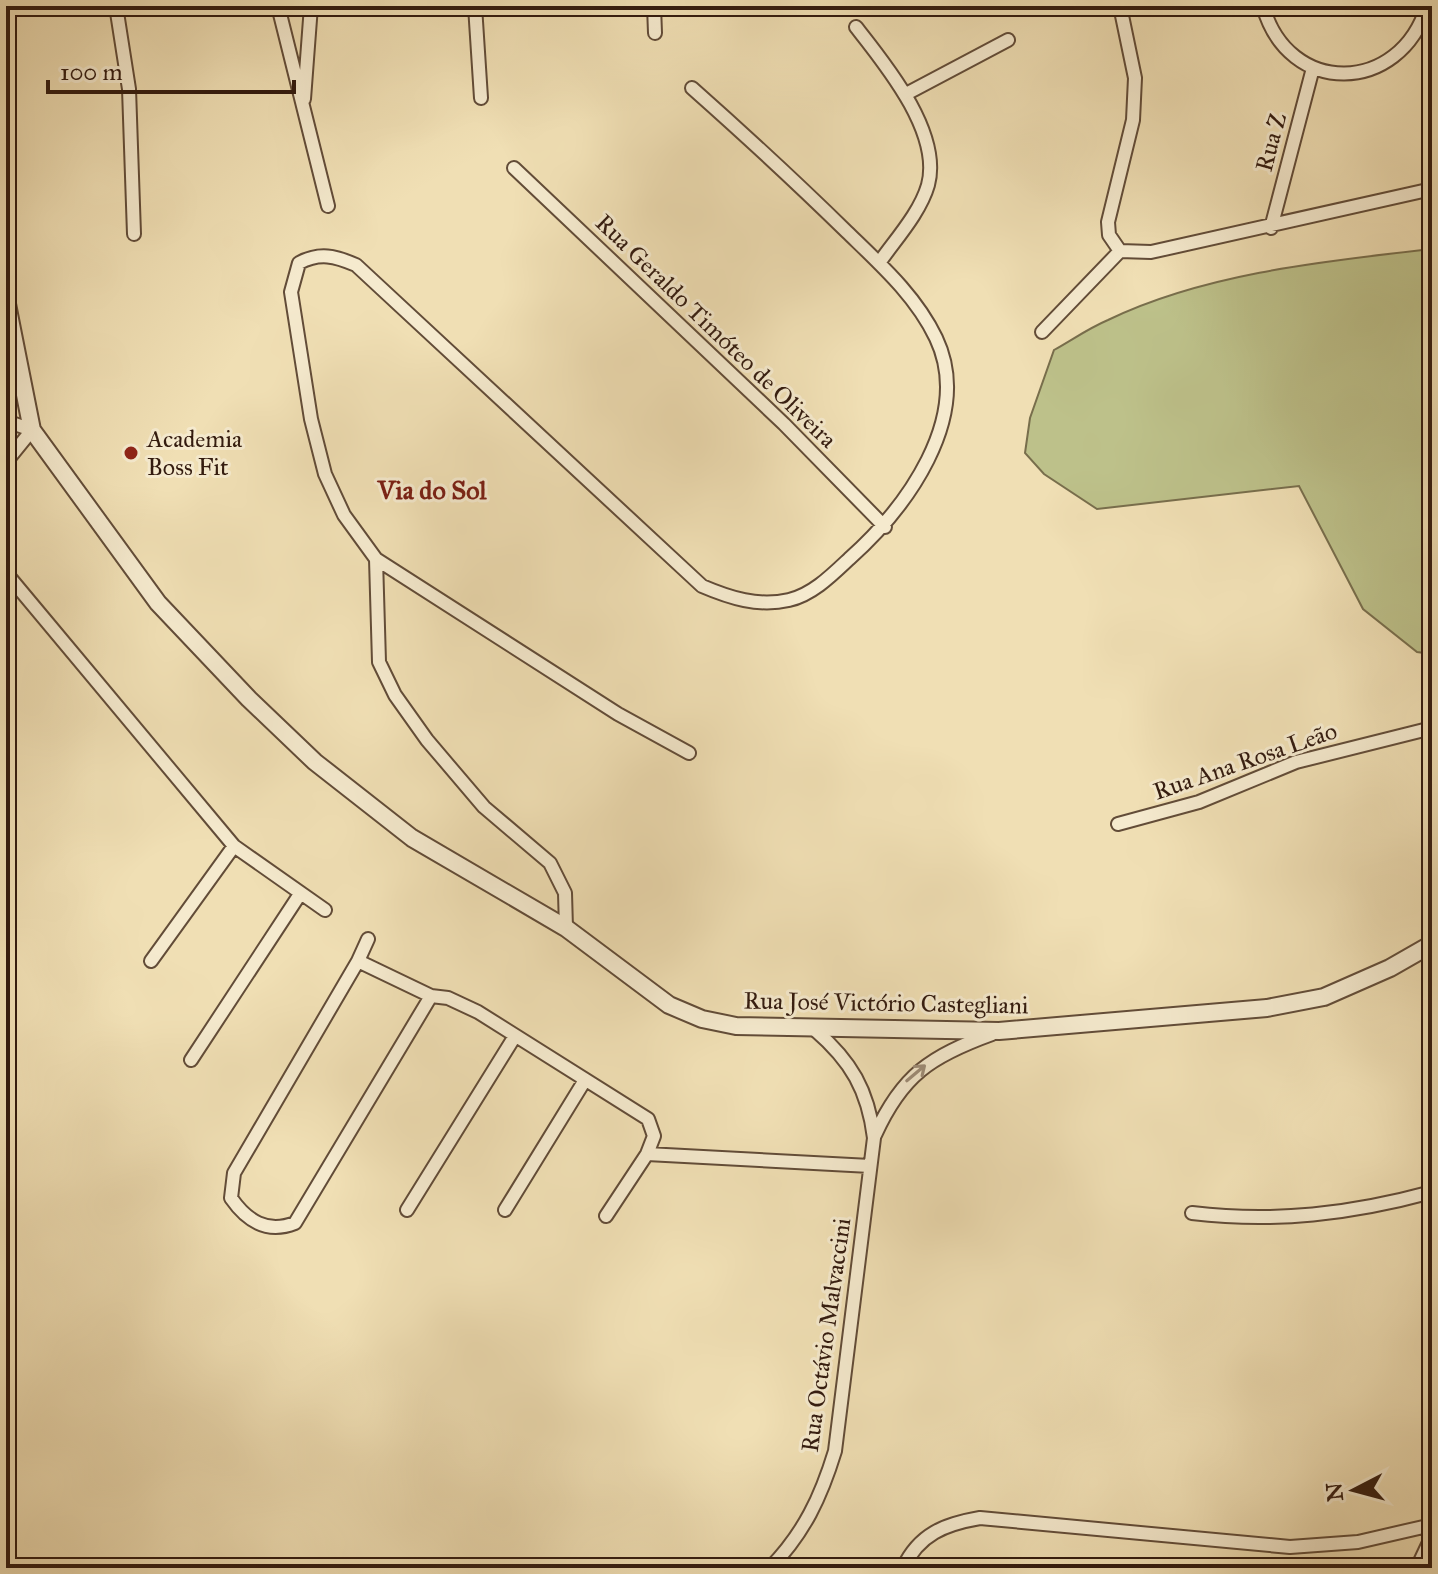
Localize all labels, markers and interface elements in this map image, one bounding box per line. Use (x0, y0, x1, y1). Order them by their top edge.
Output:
scale bar (48, 44, 294, 94)
text: 100 m (60, 57, 123, 87)
street label: Rua Z (1249, 109, 1293, 175)
street label: Rua Geraldo Timóteo de Oliveira (589, 208, 844, 455)
place label: Academia Boss Fit (146, 424, 243, 482)
marker: Academia Boss Fit (122, 444, 140, 462)
district label: Via do Sol (377, 474, 487, 506)
street label: Rua Ana Rosa Leão (1149, 716, 1341, 806)
street label: Rua José Victório Castegliani (743, 986, 1029, 1020)
one-way arrow (905, 1064, 925, 1082)
street label: Rua Octávio Malvaccini (795, 1216, 857, 1454)
north arrow (1314, 1450, 1394, 1530)
text: N (1320, 1481, 1349, 1503)

